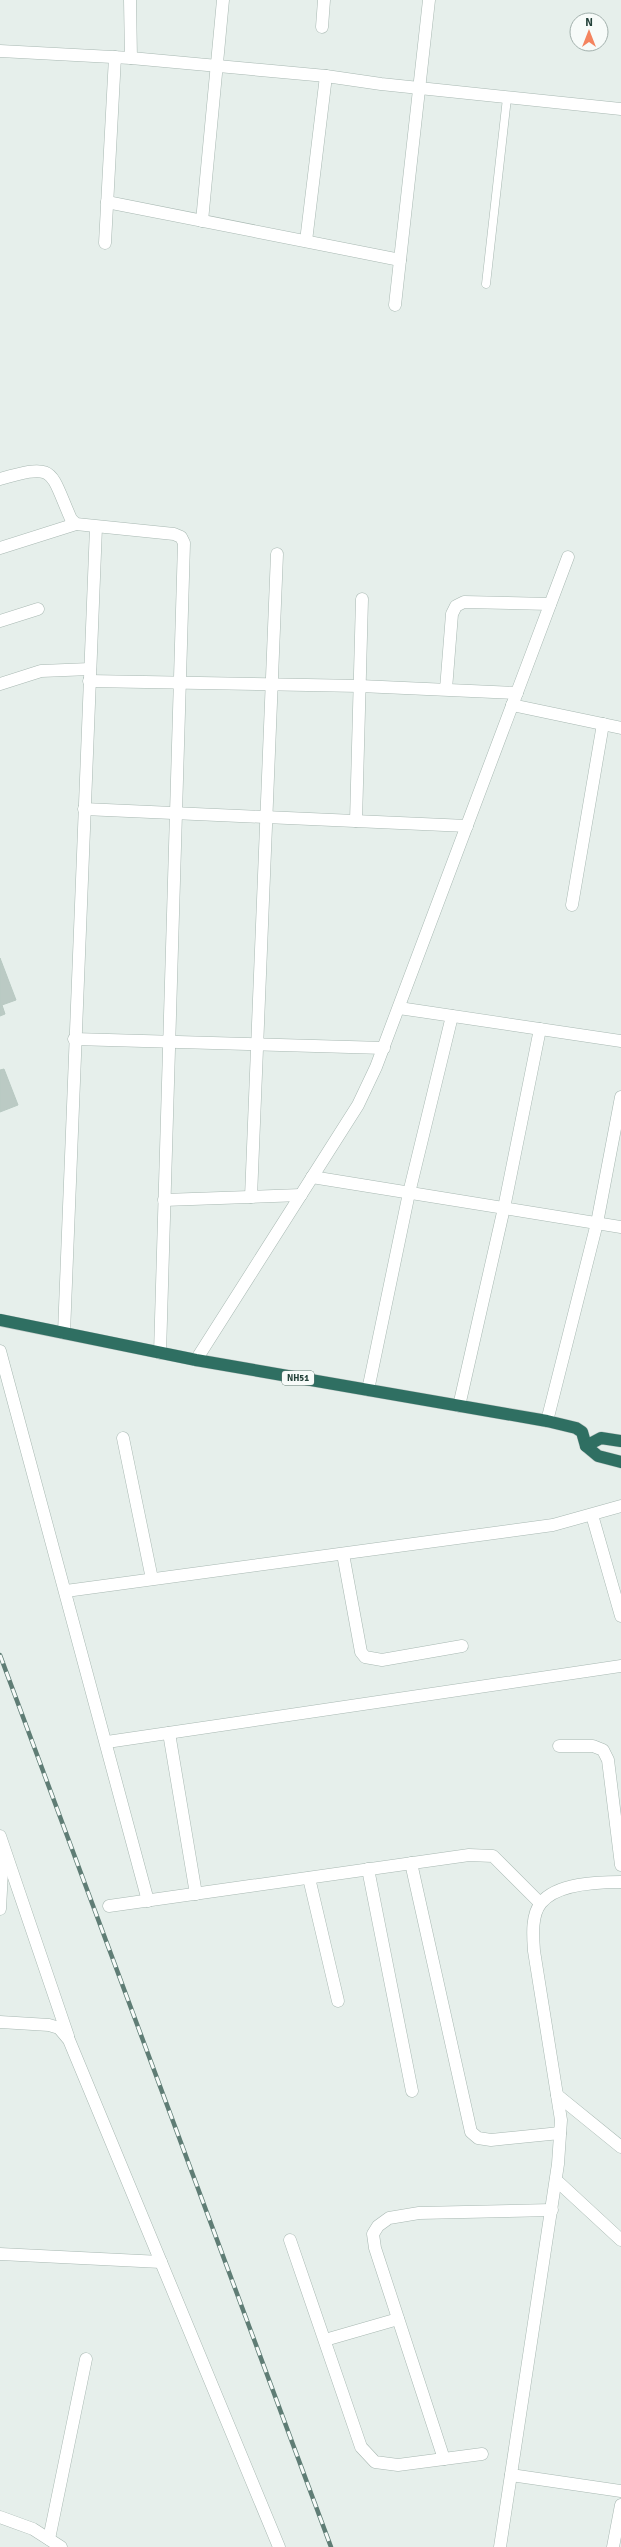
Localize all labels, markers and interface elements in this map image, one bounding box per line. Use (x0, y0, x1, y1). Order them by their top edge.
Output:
north arrow (569, 12, 609, 52)
text: N (585, 16, 593, 29)
road number: NH51 (282, 1371, 314, 1385)

